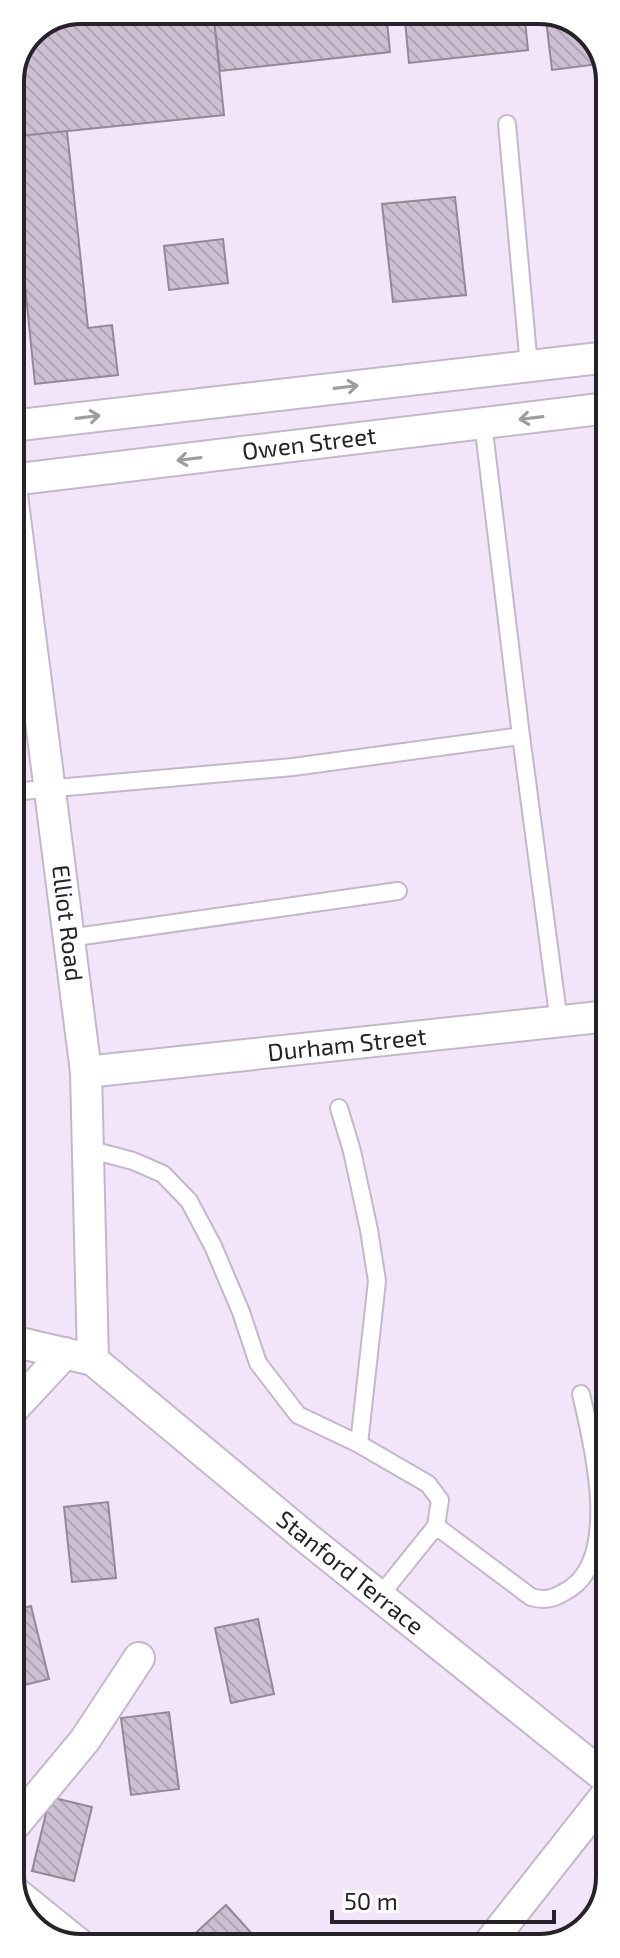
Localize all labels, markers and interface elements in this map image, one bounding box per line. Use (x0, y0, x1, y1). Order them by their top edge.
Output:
one-way arrow (333, 379, 358, 394)
one-way arrow (74, 409, 101, 424)
one-way arrow (518, 410, 545, 425)
street label: Owen Street (240, 420, 377, 465)
one-way arrow (176, 451, 203, 466)
street label: Elliot Road (47, 863, 90, 983)
street label: Durham Street (266, 1021, 428, 1066)
street label: Stanford Terrace (271, 1504, 430, 1640)
scale bar (332, 1874, 554, 1924)
text: 50 m (344, 1886, 398, 1915)

